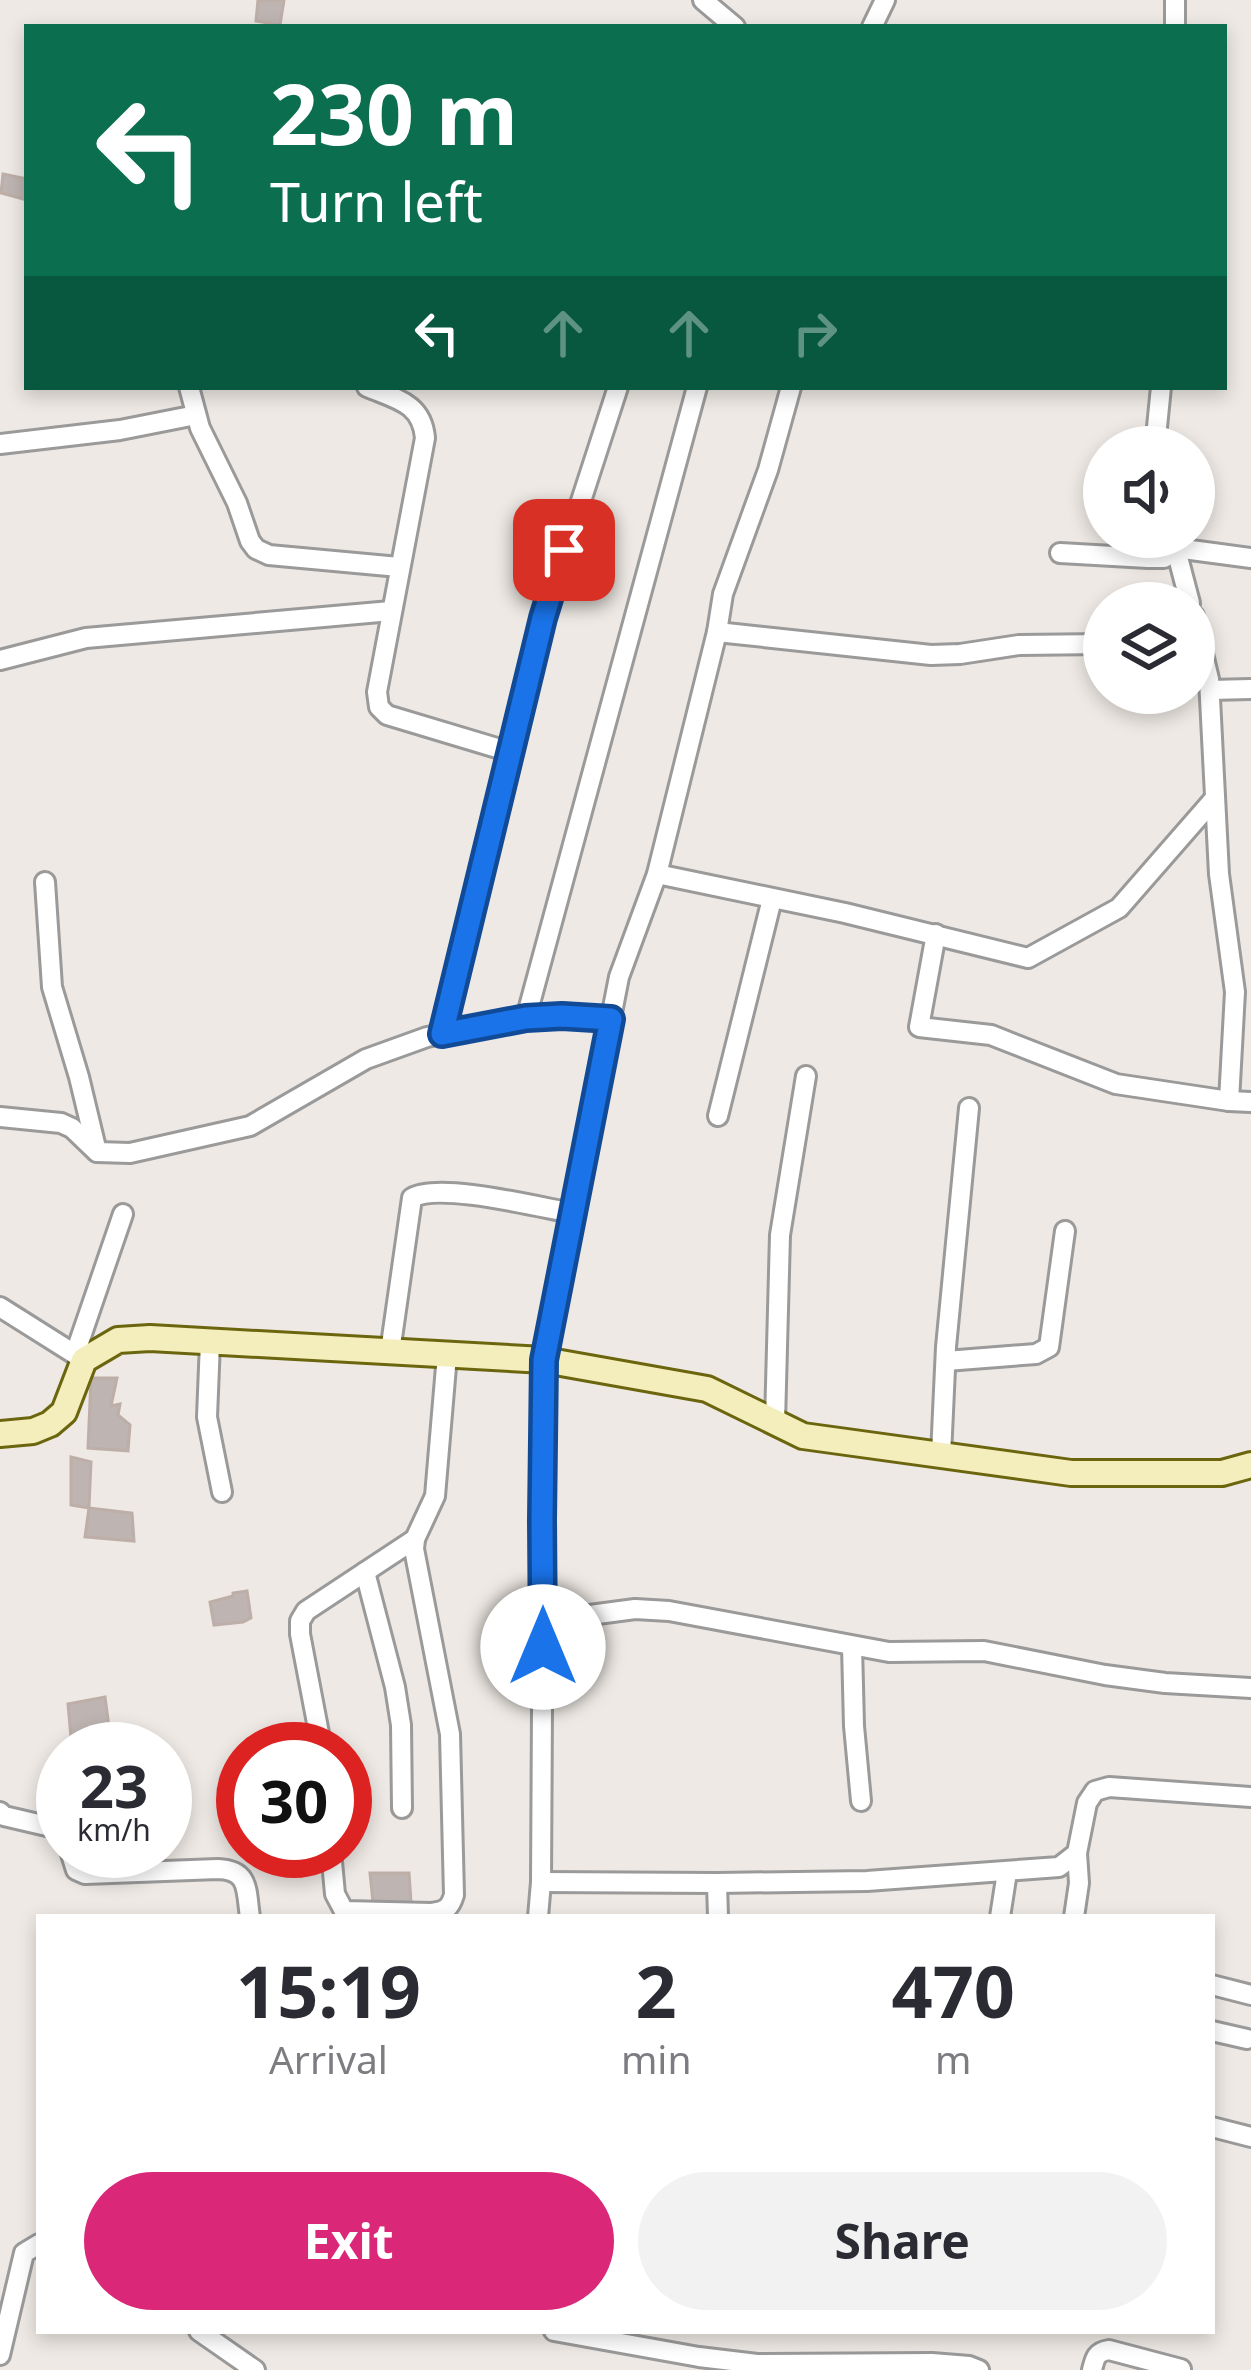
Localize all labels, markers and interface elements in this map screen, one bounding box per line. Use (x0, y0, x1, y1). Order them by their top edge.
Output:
text: 230 m (270, 55, 518, 170)
icon: left (72, 72, 228, 228)
text: Turn left (270, 164, 483, 238)
icon: left (404, 300, 470, 366)
icon: ahead (530, 300, 596, 366)
icon: ahead (656, 300, 722, 366)
icon: right (782, 300, 848, 366)
map controls (1083, 426, 1215, 714)
button: sound (1083, 426, 1215, 558)
pin (513, 499, 615, 601)
icon: arrive (531, 517, 597, 583)
button: layers (1083, 582, 1215, 714)
position arrow (480, 1584, 606, 1710)
speed limit sign: 30 (216, 1722, 372, 1878)
text: 23 (80, 1744, 148, 1826)
text: km/h (77, 1809, 151, 1850)
text: 15:19 (236, 1941, 421, 2039)
text: 2 (636, 1941, 677, 2039)
text: 470 (891, 1941, 1015, 2039)
text: Arrival (269, 2032, 388, 2085)
text: min (621, 2032, 692, 2085)
text: m (935, 2032, 971, 2085)
button: Exit (84, 2172, 614, 2310)
button: Share (638, 2172, 1167, 2310)

